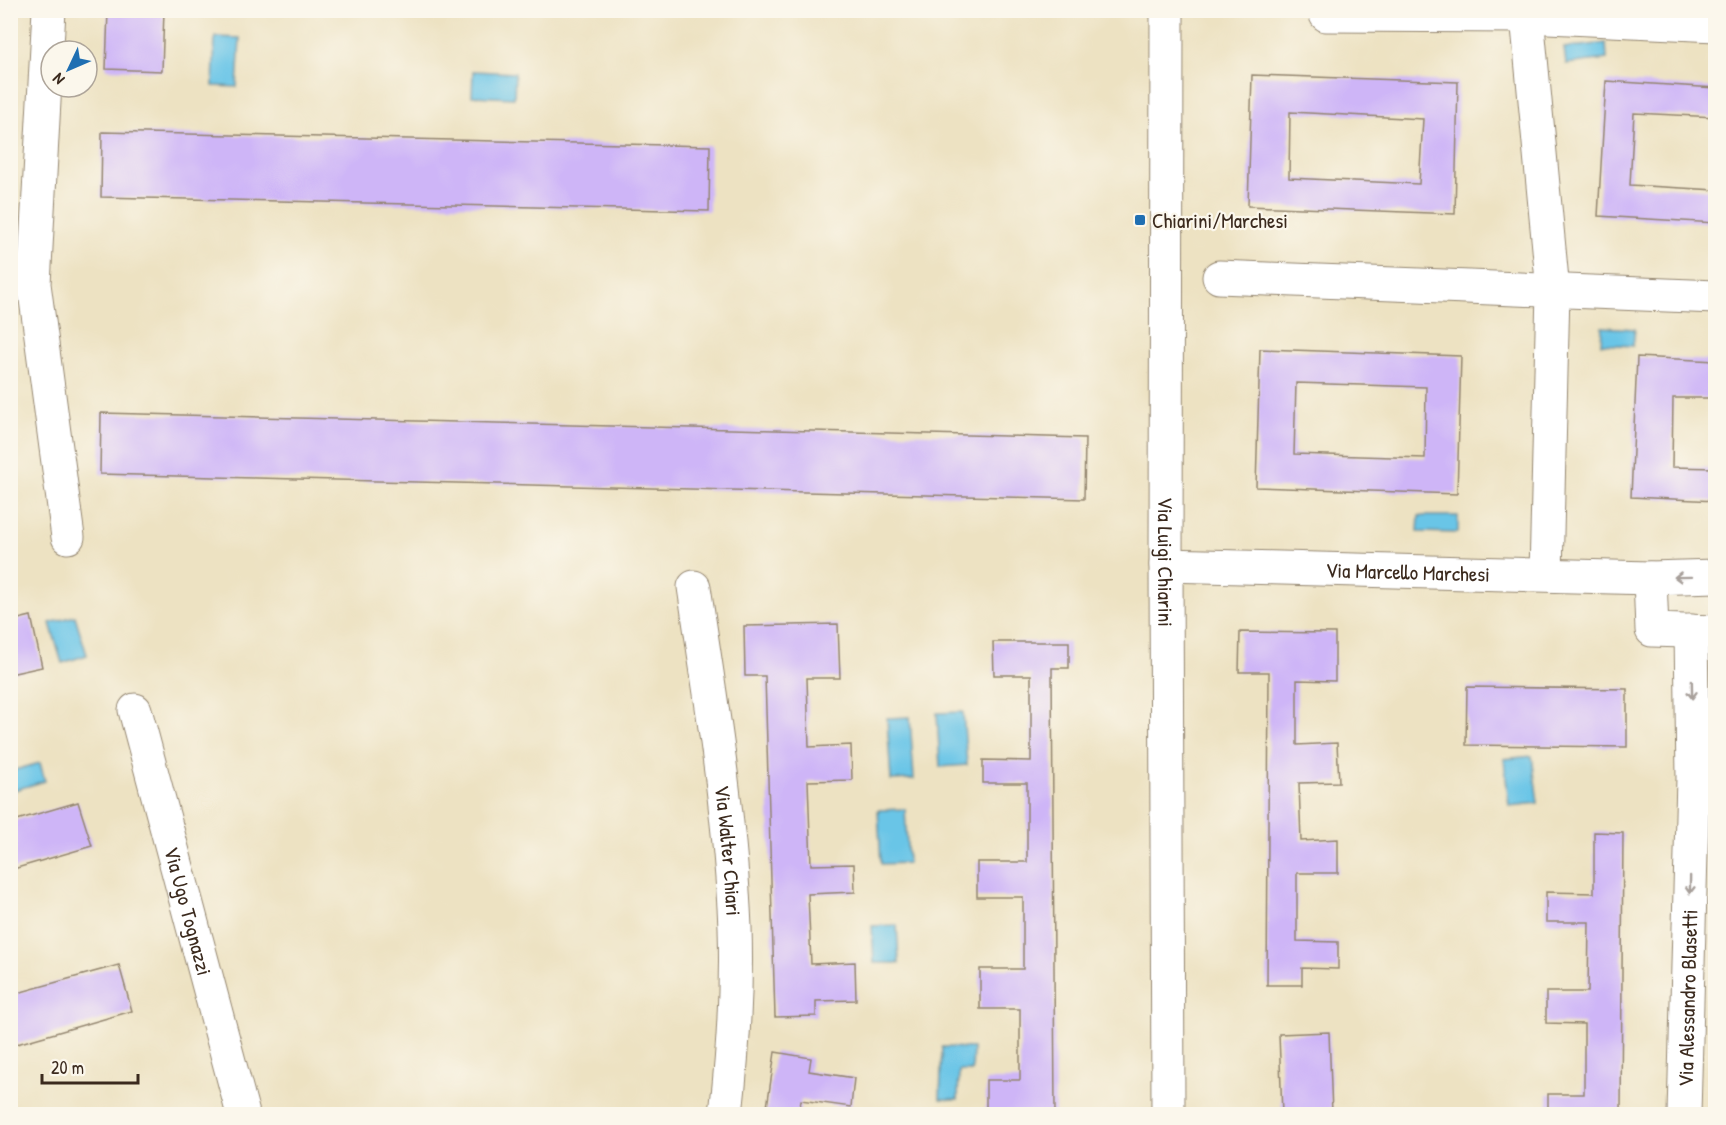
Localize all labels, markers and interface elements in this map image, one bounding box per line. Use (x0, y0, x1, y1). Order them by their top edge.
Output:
north arrow (39, 39, 99, 99)
text: N (47, 68, 69, 90)
place label: Chiarini/Marchesi (1152, 206, 1288, 235)
marker: Chiarini/Marchesi (1133, 213, 1147, 227)
street label: Via Luigi Chiarini (1151, 497, 1181, 627)
street label: Via Marcello Marchesi (1325, 555, 1490, 588)
one-way arrow (1673, 571, 1693, 583)
one-way arrow (1686, 679, 1698, 699)
street label: Via Walter Chiari (708, 784, 749, 917)
street label: Via Ugo Tognazzi (158, 843, 220, 978)
one-way arrow (1685, 874, 1696, 894)
street label: Via Alessandro Blasetti (1670, 909, 1704, 1087)
scale bar (42, 1047, 138, 1085)
text: 20 m (51, 1055, 84, 1080)

